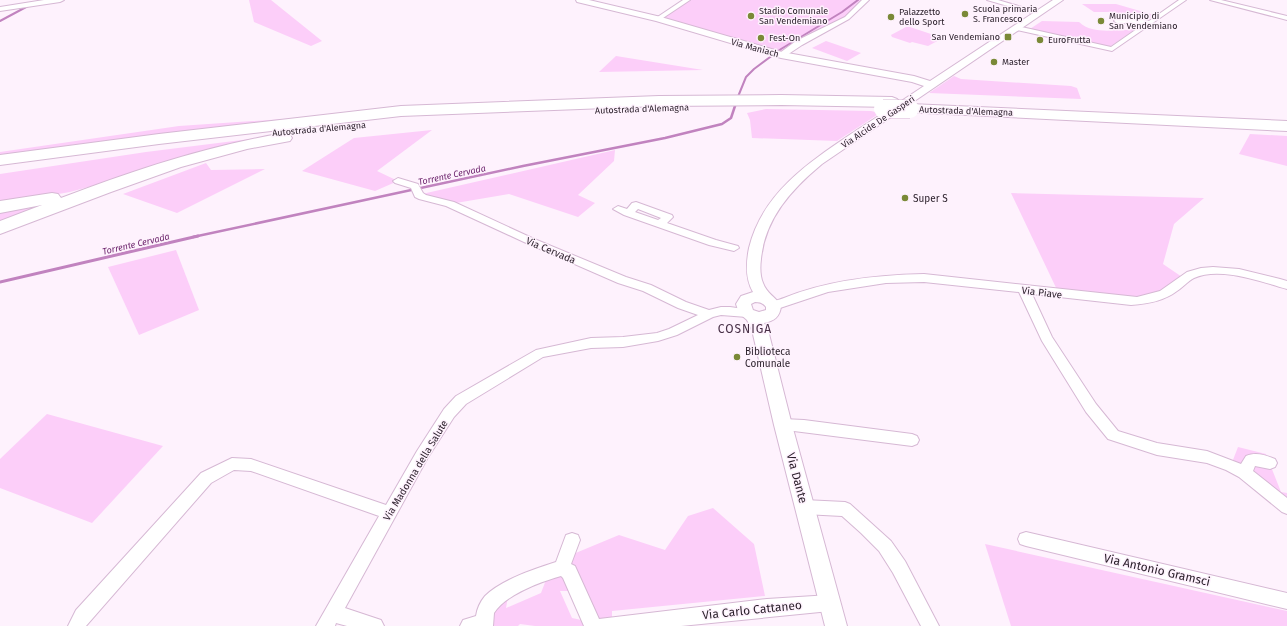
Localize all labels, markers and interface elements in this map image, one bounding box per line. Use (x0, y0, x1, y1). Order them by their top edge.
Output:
place label: Scuola primaria S. Francesco (973, 4, 1037, 24)
place label: Stadio Comunale San Vendemiano (759, 6, 828, 26)
place label: Palazzetto dello Sport (899, 7, 945, 27)
marker: Scuola primaria S. Francesco (960, 9, 970, 19)
marker: Stadio Comunale San Vendemiano (746, 11, 756, 21)
place label: Municipio di San Vendemiano (1109, 11, 1177, 31)
marker: Palazzetto dello Sport (886, 12, 896, 22)
marker: Municipio di San Vendemiano (1096, 16, 1106, 26)
place label: San Vendemiano (932, 32, 1000, 42)
marker: San Vendemiano (1003, 32, 1013, 42)
marker: Fest-On (756, 33, 766, 43)
place label: Fest-On (769, 33, 800, 43)
marker: EuroFrutta (1035, 35, 1045, 45)
place label: EuroFrutta (1048, 35, 1091, 45)
street label: Via Maniach (730, 37, 780, 59)
marker: Master (989, 57, 999, 67)
place label: Master (1002, 57, 1030, 67)
street label: Via Alcide De Gasperi (840, 94, 916, 150)
street label: Autostrada d'Alemagna (595, 102, 689, 116)
street label: Autostrada d'Alemagna (919, 104, 1013, 118)
street label: Autostrada d'Alemagna (272, 120, 366, 138)
water label: Torrente Cervada (417, 163, 487, 187)
marker: Super S (900, 193, 910, 203)
place label: Super S (913, 193, 948, 205)
water label: Torrente Cervada (101, 231, 171, 257)
street label: Via Cervada (524, 235, 577, 267)
street label: Via Piave (1021, 285, 1063, 301)
district label: COSNIGA (718, 322, 772, 336)
place label: Biblioteca Comunale (745, 346, 790, 370)
marker: Biblioteca Comunale (732, 352, 742, 362)
street label: Via Madonna della Salute (381, 418, 451, 523)
street label: Via Dante (784, 451, 810, 505)
street label: Via Antonio Gramsci (1102, 551, 1212, 589)
street label: Via Carlo Cattaneo (702, 598, 802, 622)

